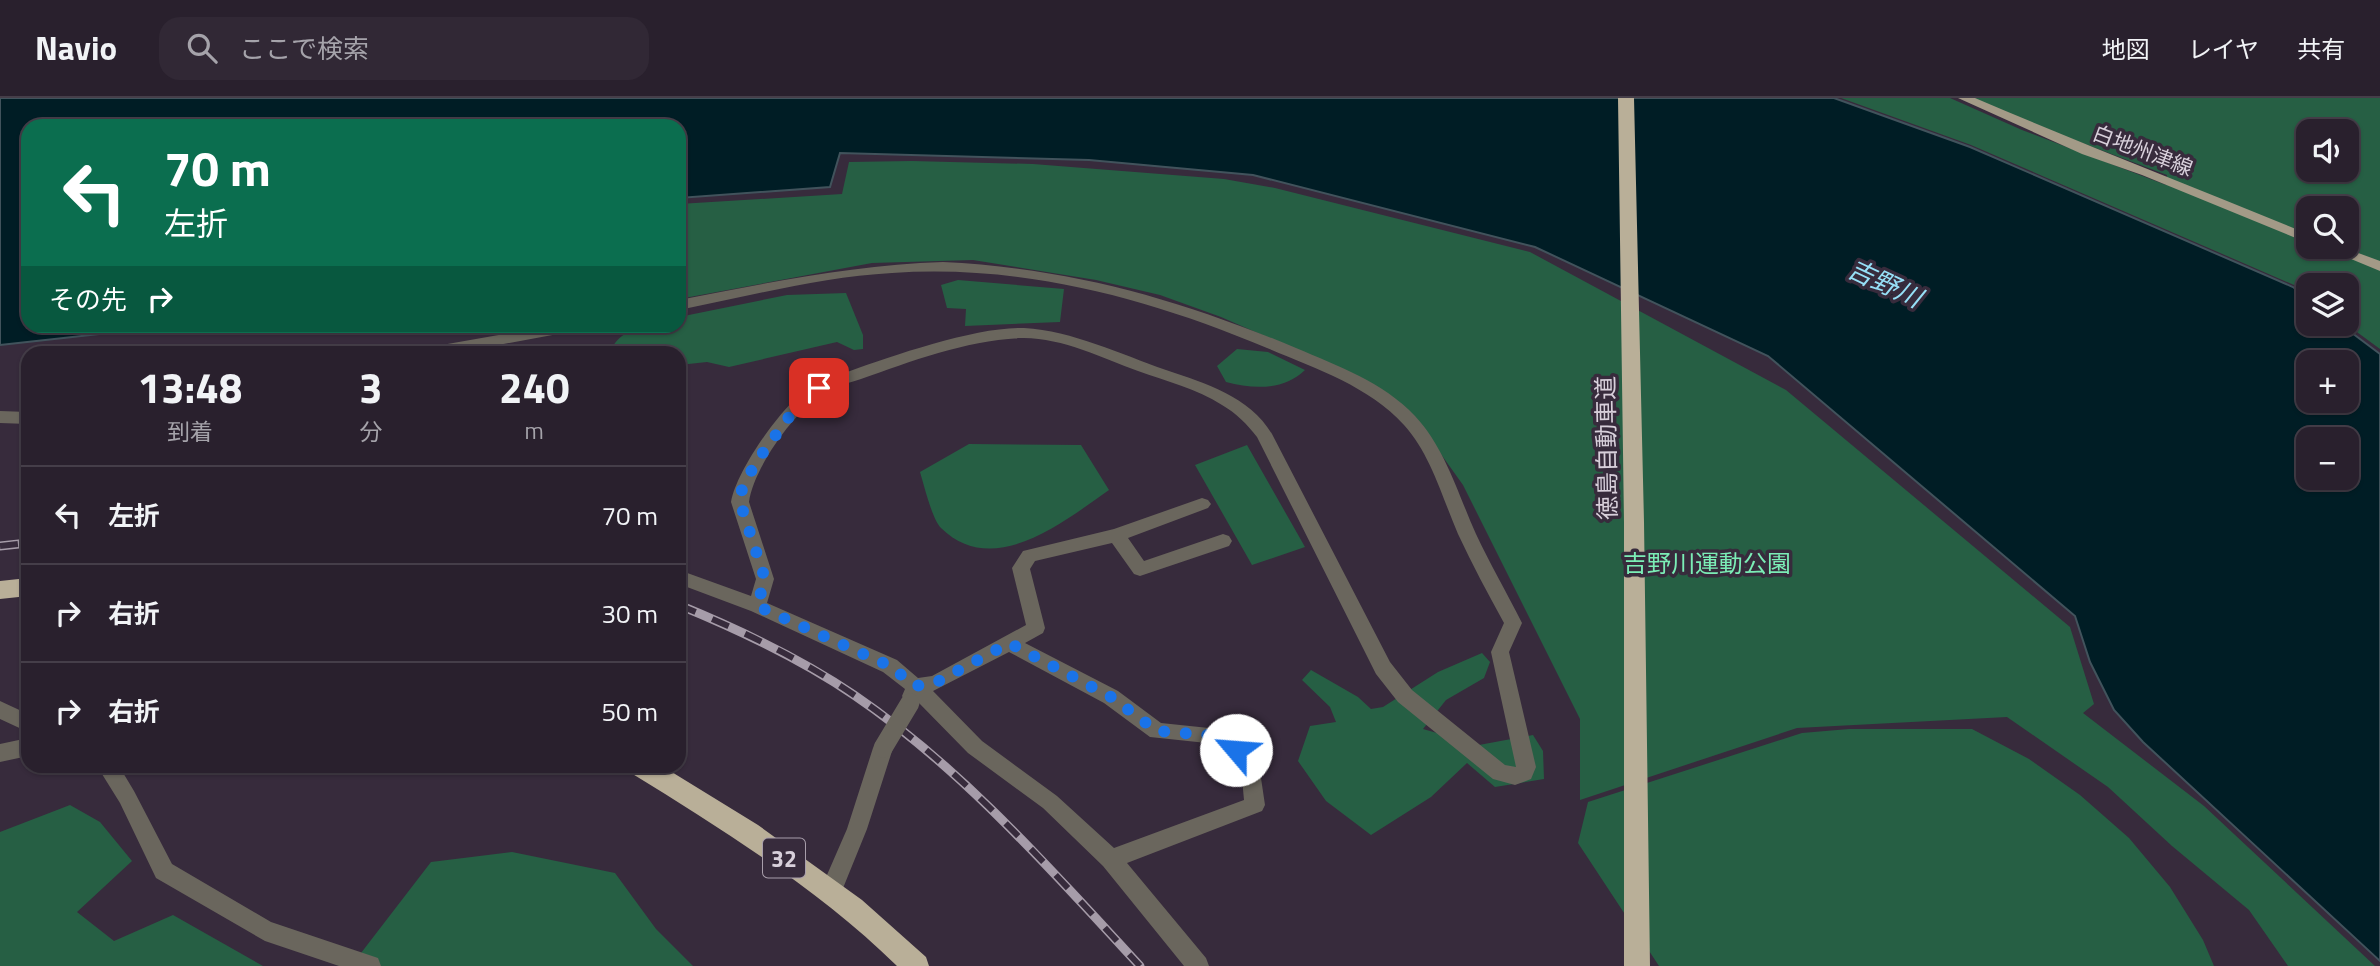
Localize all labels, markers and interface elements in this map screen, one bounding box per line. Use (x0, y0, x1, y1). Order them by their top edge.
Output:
search box (159, 17, 649, 80)
text: Navio (35, 23, 117, 73)
icon: search (183, 29, 221, 67)
text: ここで検索 (239, 29, 369, 68)
text: 地図 (2102, 31, 2150, 67)
text: レイヤ (2188, 31, 2259, 67)
text: 共有 (2297, 31, 2345, 67)
street label: 白地州津線 (2088, 116, 2198, 184)
map controls (2296, 119, 2359, 490)
button: sound (2296, 119, 2359, 182)
text: 70 m (164, 130, 271, 205)
icon: left (49, 147, 140, 238)
button: search (2296, 196, 2359, 259)
text: 左折 (164, 199, 228, 247)
water label: 吉野川 (1841, 249, 1931, 318)
button: layers (2296, 273, 2359, 336)
text: その先 (49, 280, 127, 319)
icon: right (141, 280, 179, 318)
button: + (2296, 350, 2359, 413)
text: 13:48 (138, 355, 242, 419)
text: 3 (359, 355, 382, 419)
text: 240 (499, 355, 569, 419)
pin (789, 358, 849, 418)
icon: arrive (800, 369, 838, 407)
street label: 徳島自動車道 (1587, 376, 1625, 520)
text: m (525, 413, 544, 448)
text: 到着 (167, 414, 213, 449)
text: 分 (359, 414, 382, 449)
button: − (2296, 427, 2359, 490)
icon: left (49, 496, 87, 534)
text: 左折 (108, 496, 160, 535)
text: 70 m (601, 496, 658, 535)
park label: 吉野川運動公園 (1623, 545, 1791, 581)
icon: right (49, 594, 87, 632)
text: 右折 (108, 594, 160, 633)
text: 30 m (601, 594, 658, 633)
icon: right (49, 692, 87, 730)
text: 右折 (108, 692, 160, 731)
text: 50 m (601, 692, 658, 731)
position arrow (1199, 713, 1273, 787)
road number: 32 (763, 838, 805, 878)

